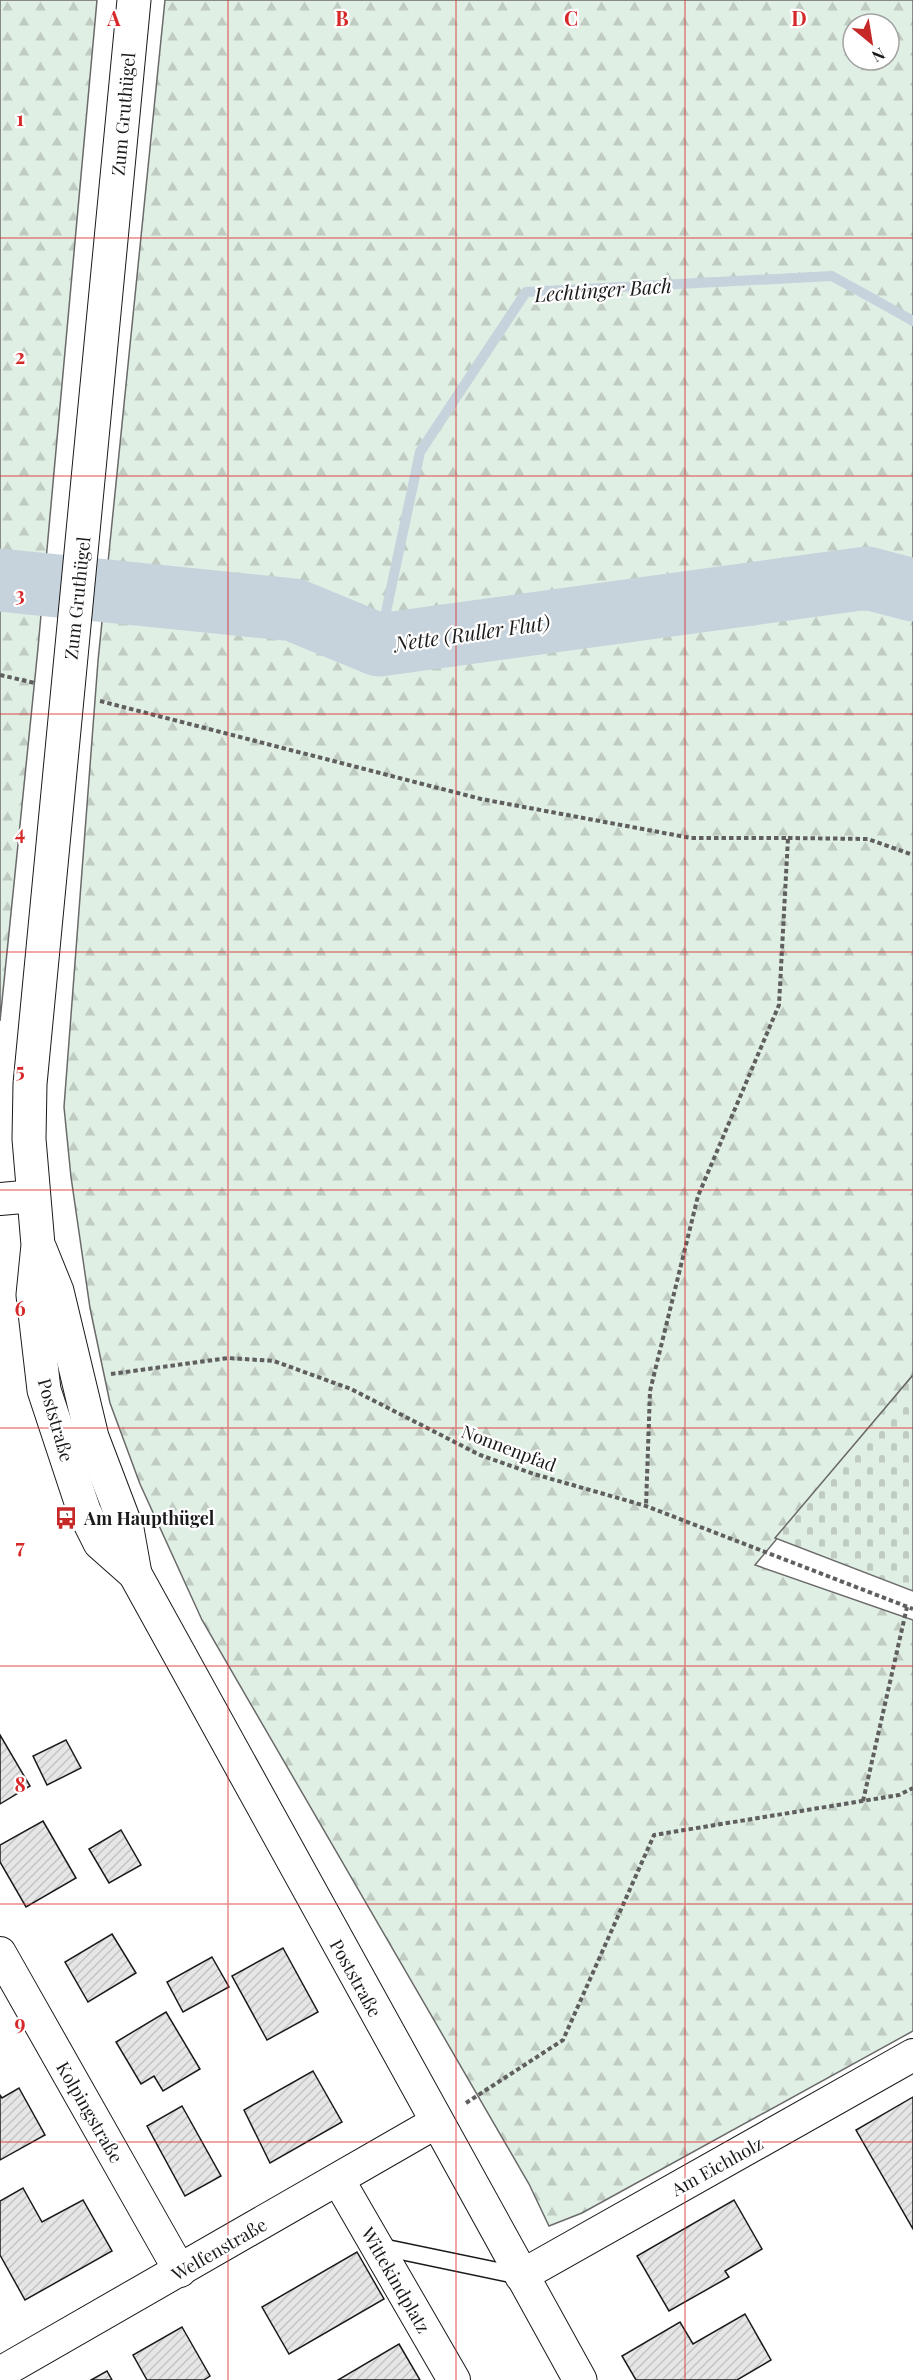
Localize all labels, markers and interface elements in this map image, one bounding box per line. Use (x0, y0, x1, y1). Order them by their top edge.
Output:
text: A (106, 4, 121, 31)
text: B (335, 4, 349, 31)
text: C (564, 4, 578, 31)
text: D (791, 4, 807, 31)
north arrow (841, 12, 901, 72)
text: N (868, 43, 889, 68)
street label: Zum Gruthügel (106, 51, 140, 177)
text: 1 (16, 104, 24, 131)
water label: Lechtinger Bach (532, 271, 673, 307)
text: 2 (15, 342, 25, 369)
street label: Zum Gruthügel (59, 535, 95, 661)
text: 3 (15, 580, 25, 607)
water label: Nette (Ruller Flut) (390, 608, 552, 657)
text: 4 (15, 818, 25, 845)
text: 5 (15, 1056, 25, 1083)
text: 6 (14, 1294, 26, 1321)
street label: Poststraße (33, 1376, 79, 1464)
street label: Nonnenpfad (458, 1419, 560, 1477)
bus stop icon: Am Haupthügel (53, 1505, 79, 1531)
place label: Am Haupthügel (83, 1506, 215, 1530)
text: 7 (15, 1532, 25, 1559)
text: 8 (14, 1770, 26, 1797)
street label: Poststraße (325, 1935, 387, 2021)
text: 9 (14, 2008, 26, 2035)
street label: Kolpingstraße (51, 2057, 129, 2167)
street label: Am Eichholz (666, 2131, 767, 2202)
street label: Welfenstraße (166, 2212, 271, 2286)
street label: Wittekindplatz (356, 2222, 436, 2337)

